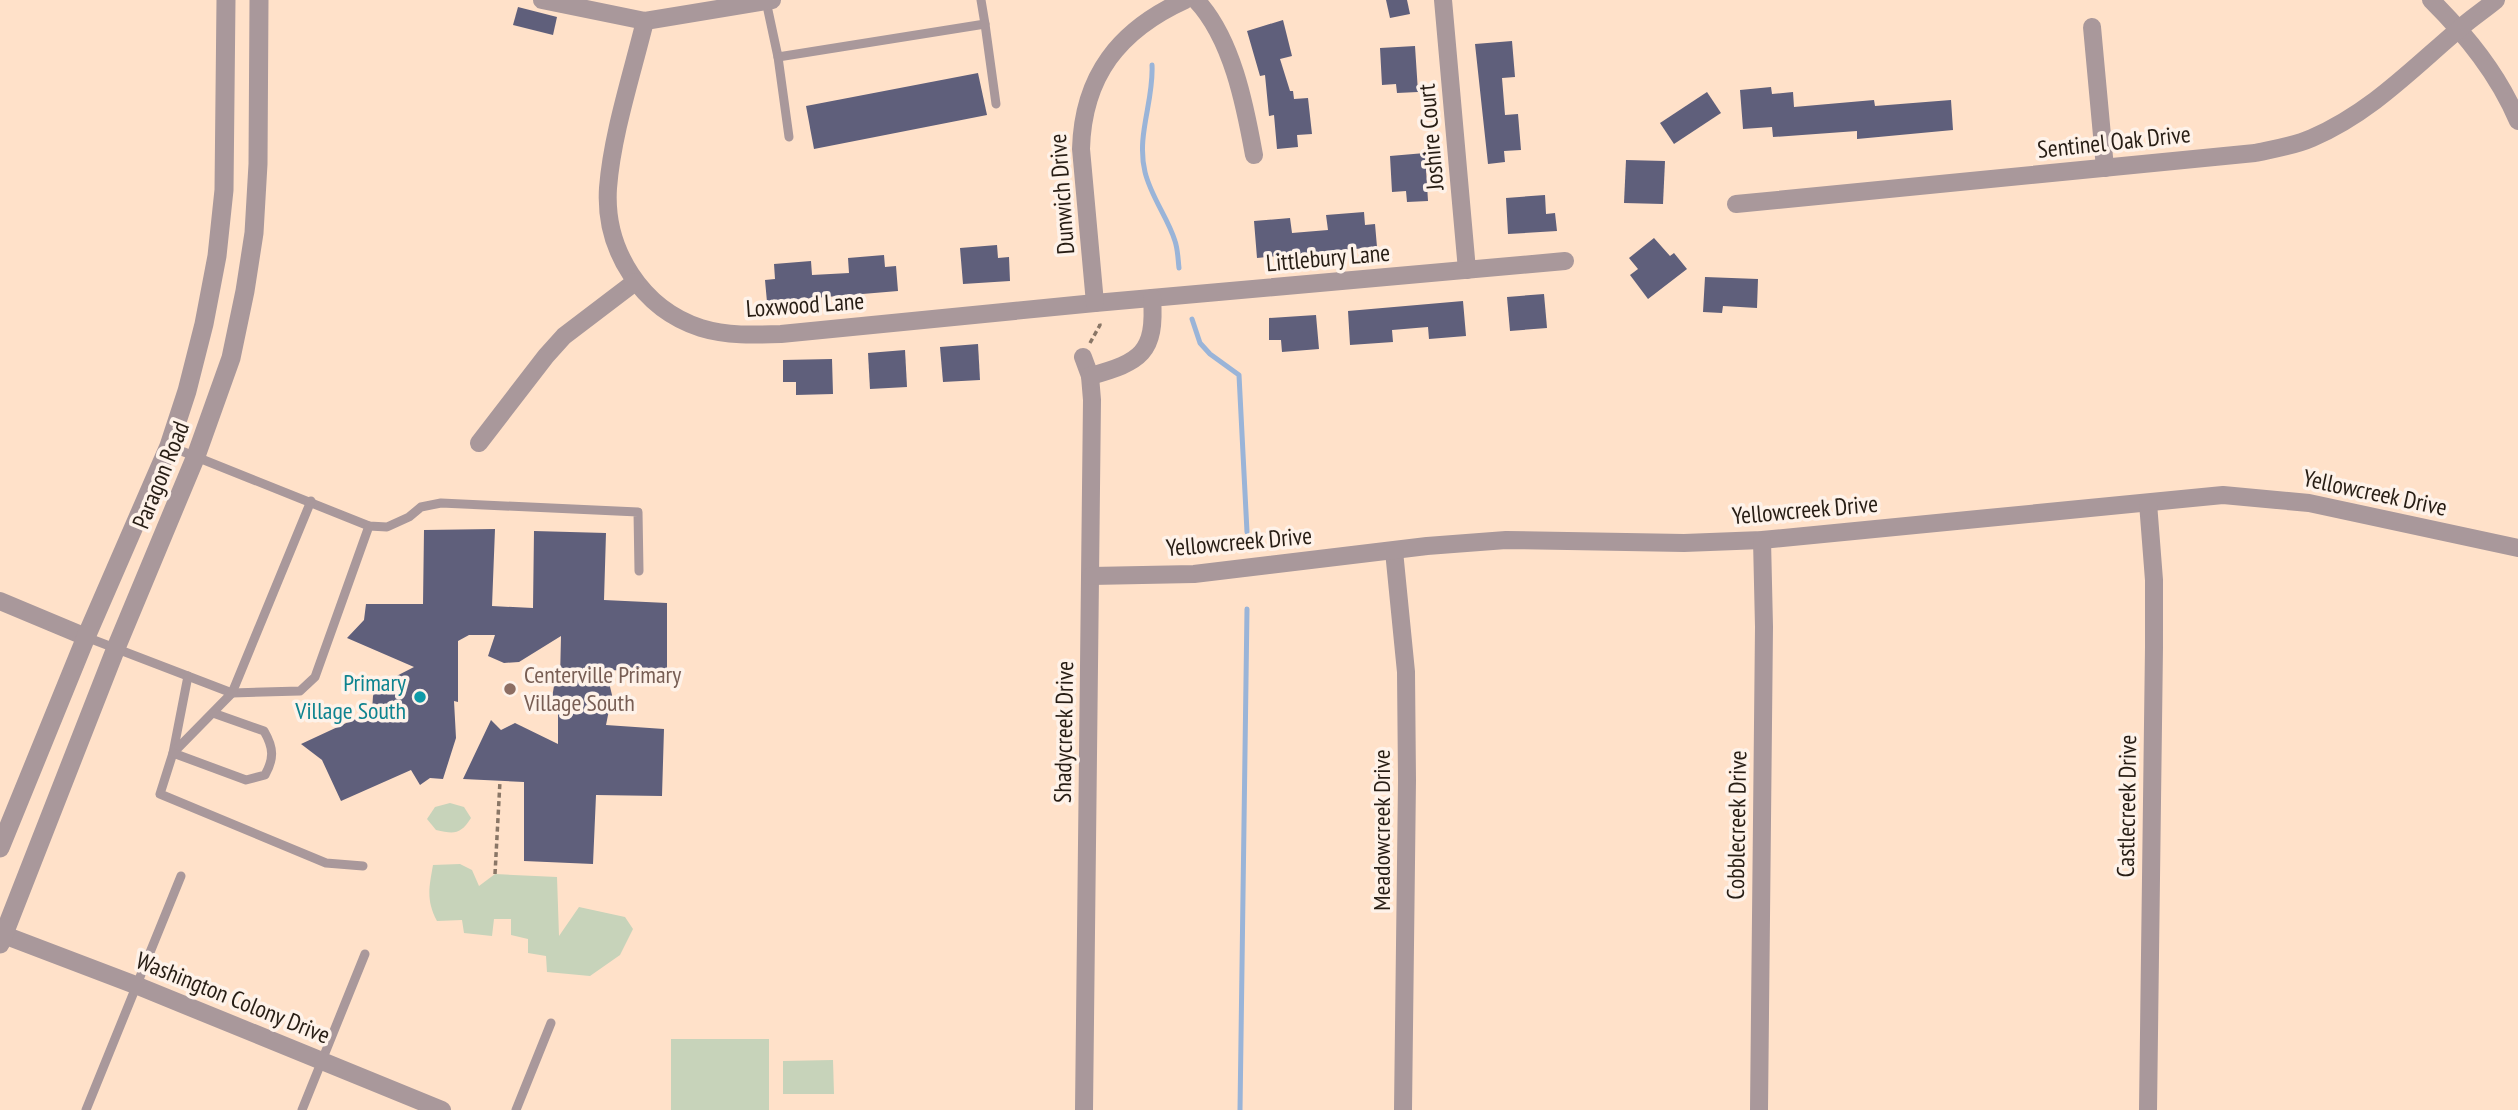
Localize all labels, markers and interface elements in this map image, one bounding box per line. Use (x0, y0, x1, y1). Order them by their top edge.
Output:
street label: Joshire Court (1410, 82, 1451, 192)
street label: Sentinel Oak Drive (2036, 118, 2192, 165)
street label: Dunwich Drive (1042, 133, 1081, 255)
street label: Littlebury Lane (1265, 237, 1391, 278)
street label: Loxwood Lane (745, 285, 865, 324)
street label: Paragon Road (125, 416, 196, 533)
street label: Yellowcreek Drive (2300, 462, 2450, 523)
street label: Yellowcreek Drive (1731, 488, 1879, 531)
street label: Yellowcreek Drive (1165, 520, 1313, 563)
place label: Centerville Primary Village South (523, 659, 681, 718)
street label: Shadycreek Drive (1047, 661, 1080, 803)
place label: Primary Village South (294, 667, 406, 726)
marker: Centerville Primary Village South (502, 681, 518, 697)
marker: Primary Village South (412, 689, 428, 705)
street label: Castlecreek Drive (2110, 734, 2143, 878)
street label: Meadowcreek Drive (1366, 749, 1397, 911)
street label: Cobblecreek Drive (1720, 750, 1753, 900)
street label: Washington Colony Drive (132, 945, 335, 1051)

